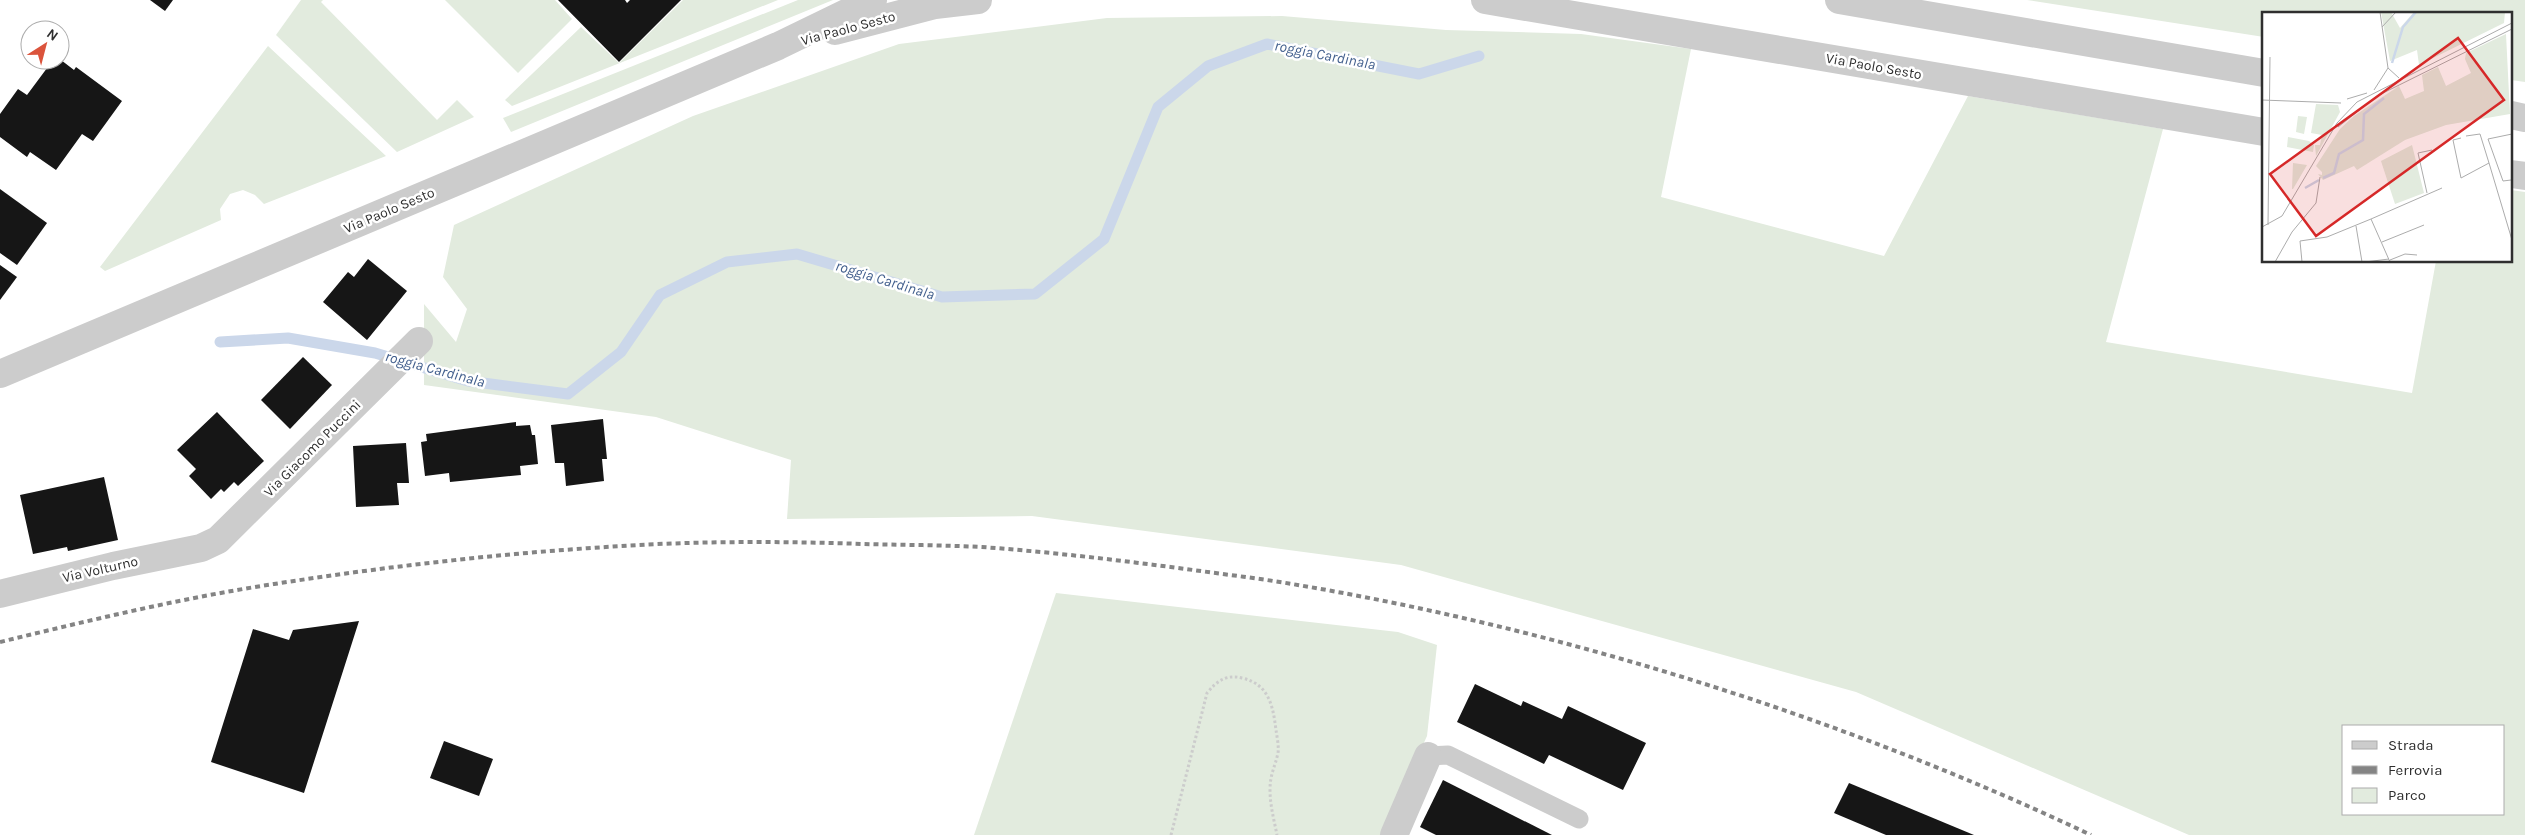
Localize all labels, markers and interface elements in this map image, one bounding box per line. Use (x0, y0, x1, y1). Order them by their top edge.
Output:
street label: Via Paolo Sesto (799, 8, 897, 49)
inset map (2262, 12, 2512, 262)
north arrow (20, 20, 70, 70)
text: N (43, 25, 61, 45)
water label: roggia Cardinala (1273, 36, 1377, 74)
street label: Via Paolo Sesto (1825, 50, 1923, 83)
street label: Via Paolo Sesto (341, 184, 437, 237)
water label: roggia Cardinala (833, 256, 937, 304)
water label: roggia Cardinala (383, 347, 487, 391)
street label: Via Giacomo Puccini (260, 396, 364, 500)
street label: Via Volturno (61, 553, 140, 586)
legend (2342, 725, 2505, 815)
text: Strada (2388, 736, 2434, 754)
text: Ferrovia (2388, 761, 2442, 779)
text: Parco (2388, 786, 2426, 804)

